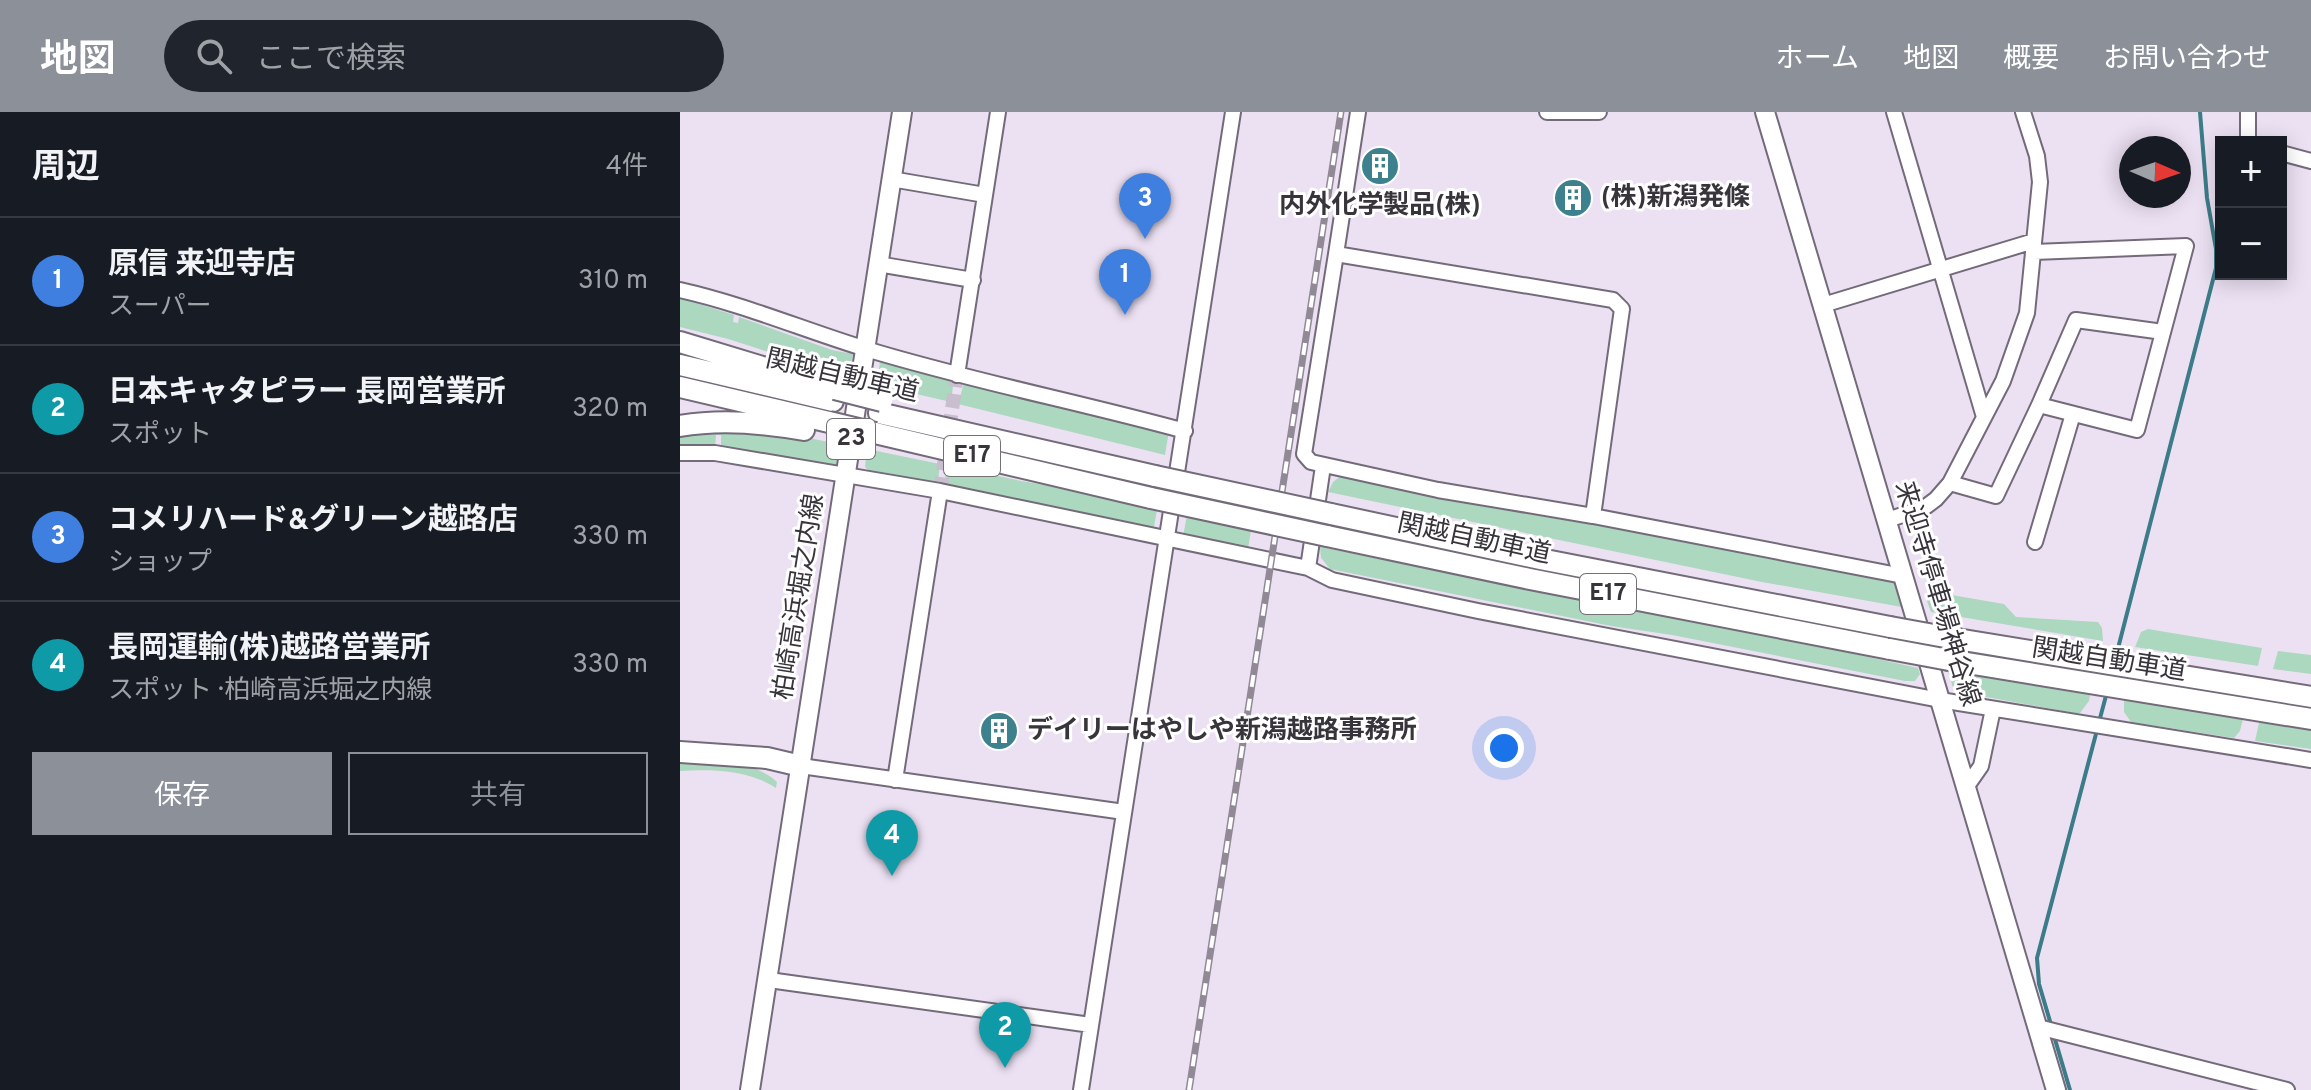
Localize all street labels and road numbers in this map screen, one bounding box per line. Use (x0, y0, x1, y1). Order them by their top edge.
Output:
street label: 関越自動車道 (762, 343, 922, 411)
road number: 23 (827, 419, 875, 459)
road number: E17 (944, 436, 1000, 476)
street label: 来迎寺停車場神谷線 (1886, 477, 1986, 711)
street label: 柏崎高浜堀之内線 (767, 492, 833, 702)
street label: 関越自動車道 (1394, 508, 1554, 572)
road number: E17 (1580, 574, 1636, 614)
street label: 関越自動車道 (2029, 633, 2189, 689)

